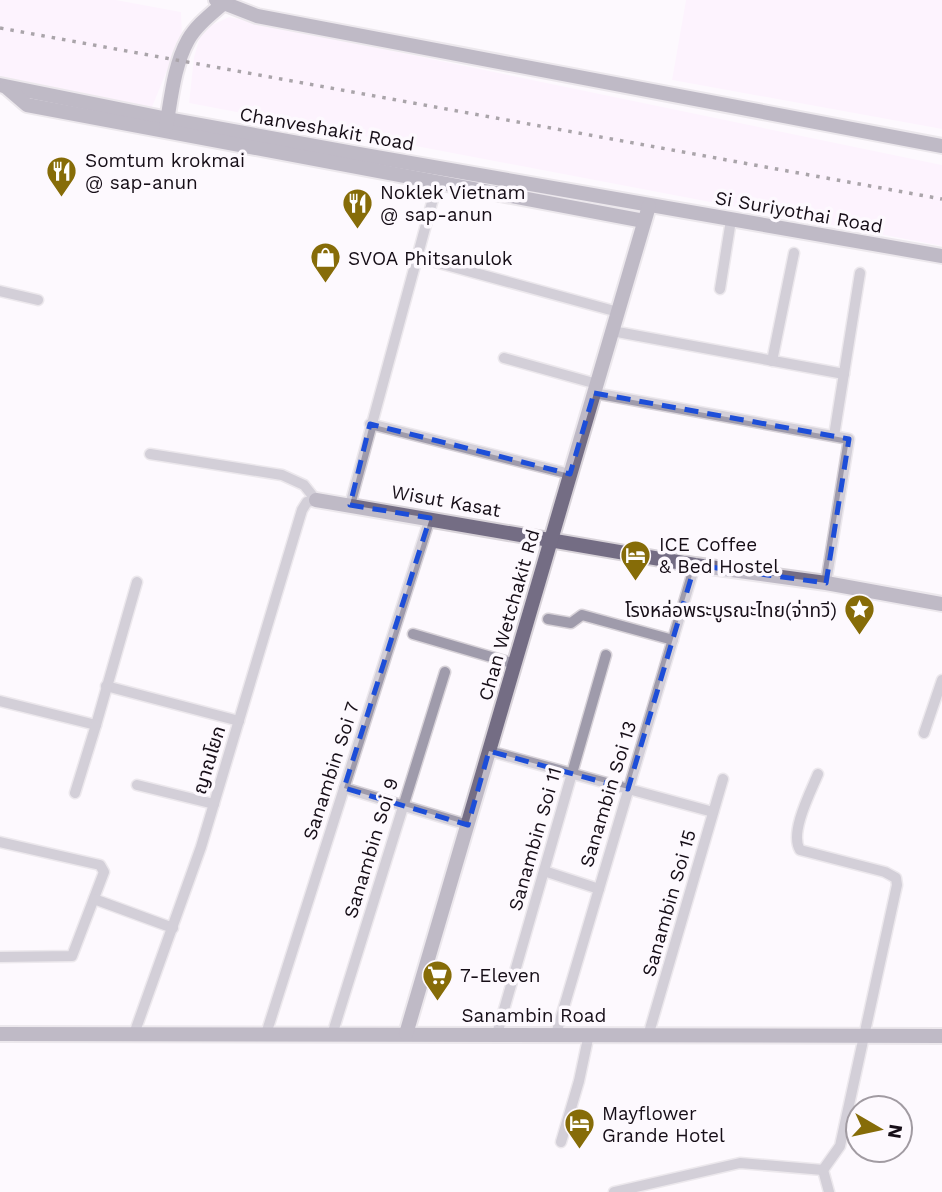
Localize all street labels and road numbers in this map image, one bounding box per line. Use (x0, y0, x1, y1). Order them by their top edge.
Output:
street label: Chanveshakit Road (238, 102, 416, 156)
street label: Si Suriyothai Road (713, 186, 885, 238)
street label: Wisut Kasat (389, 480, 503, 522)
street label: Chan Wetchakit Rd (474, 527, 544, 703)
street label: Sanambin Soi 7 (298, 699, 364, 843)
street label: Sanambin Soi 13 (575, 718, 641, 870)
street label: ญาณโยก (188, 723, 230, 797)
street label: Sanambin Soi 11 (504, 765, 566, 913)
street label: Sanambin Soi 9 (339, 775, 403, 921)
street label: Sanambin Soi 15 (637, 827, 701, 979)
street label: Sanambin Road (462, 1004, 606, 1027)

